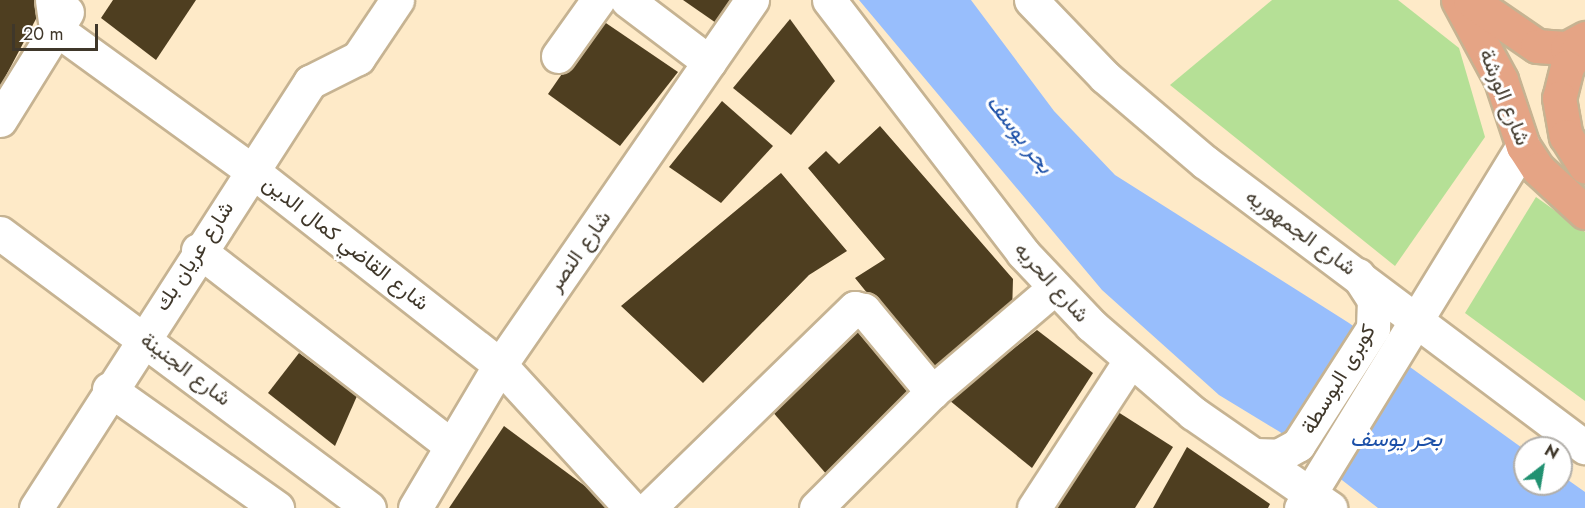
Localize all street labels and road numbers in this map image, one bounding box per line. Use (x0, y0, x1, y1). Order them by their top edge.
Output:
street label: شارع الورشة (1474, 45, 1536, 149)
street label: شارع القاضي كمال الدين (258, 170, 434, 316)
street label: شارع الجمهوريه (1241, 184, 1361, 280)
street label: شارع عريان بك (149, 197, 239, 315)
street label: شارع النصر (542, 206, 616, 296)
street label: شارع الحريه (1009, 237, 1095, 327)
street label: كوبرى البوسطة (1295, 320, 1381, 438)
street label: شارع الجنينة (136, 327, 236, 411)

